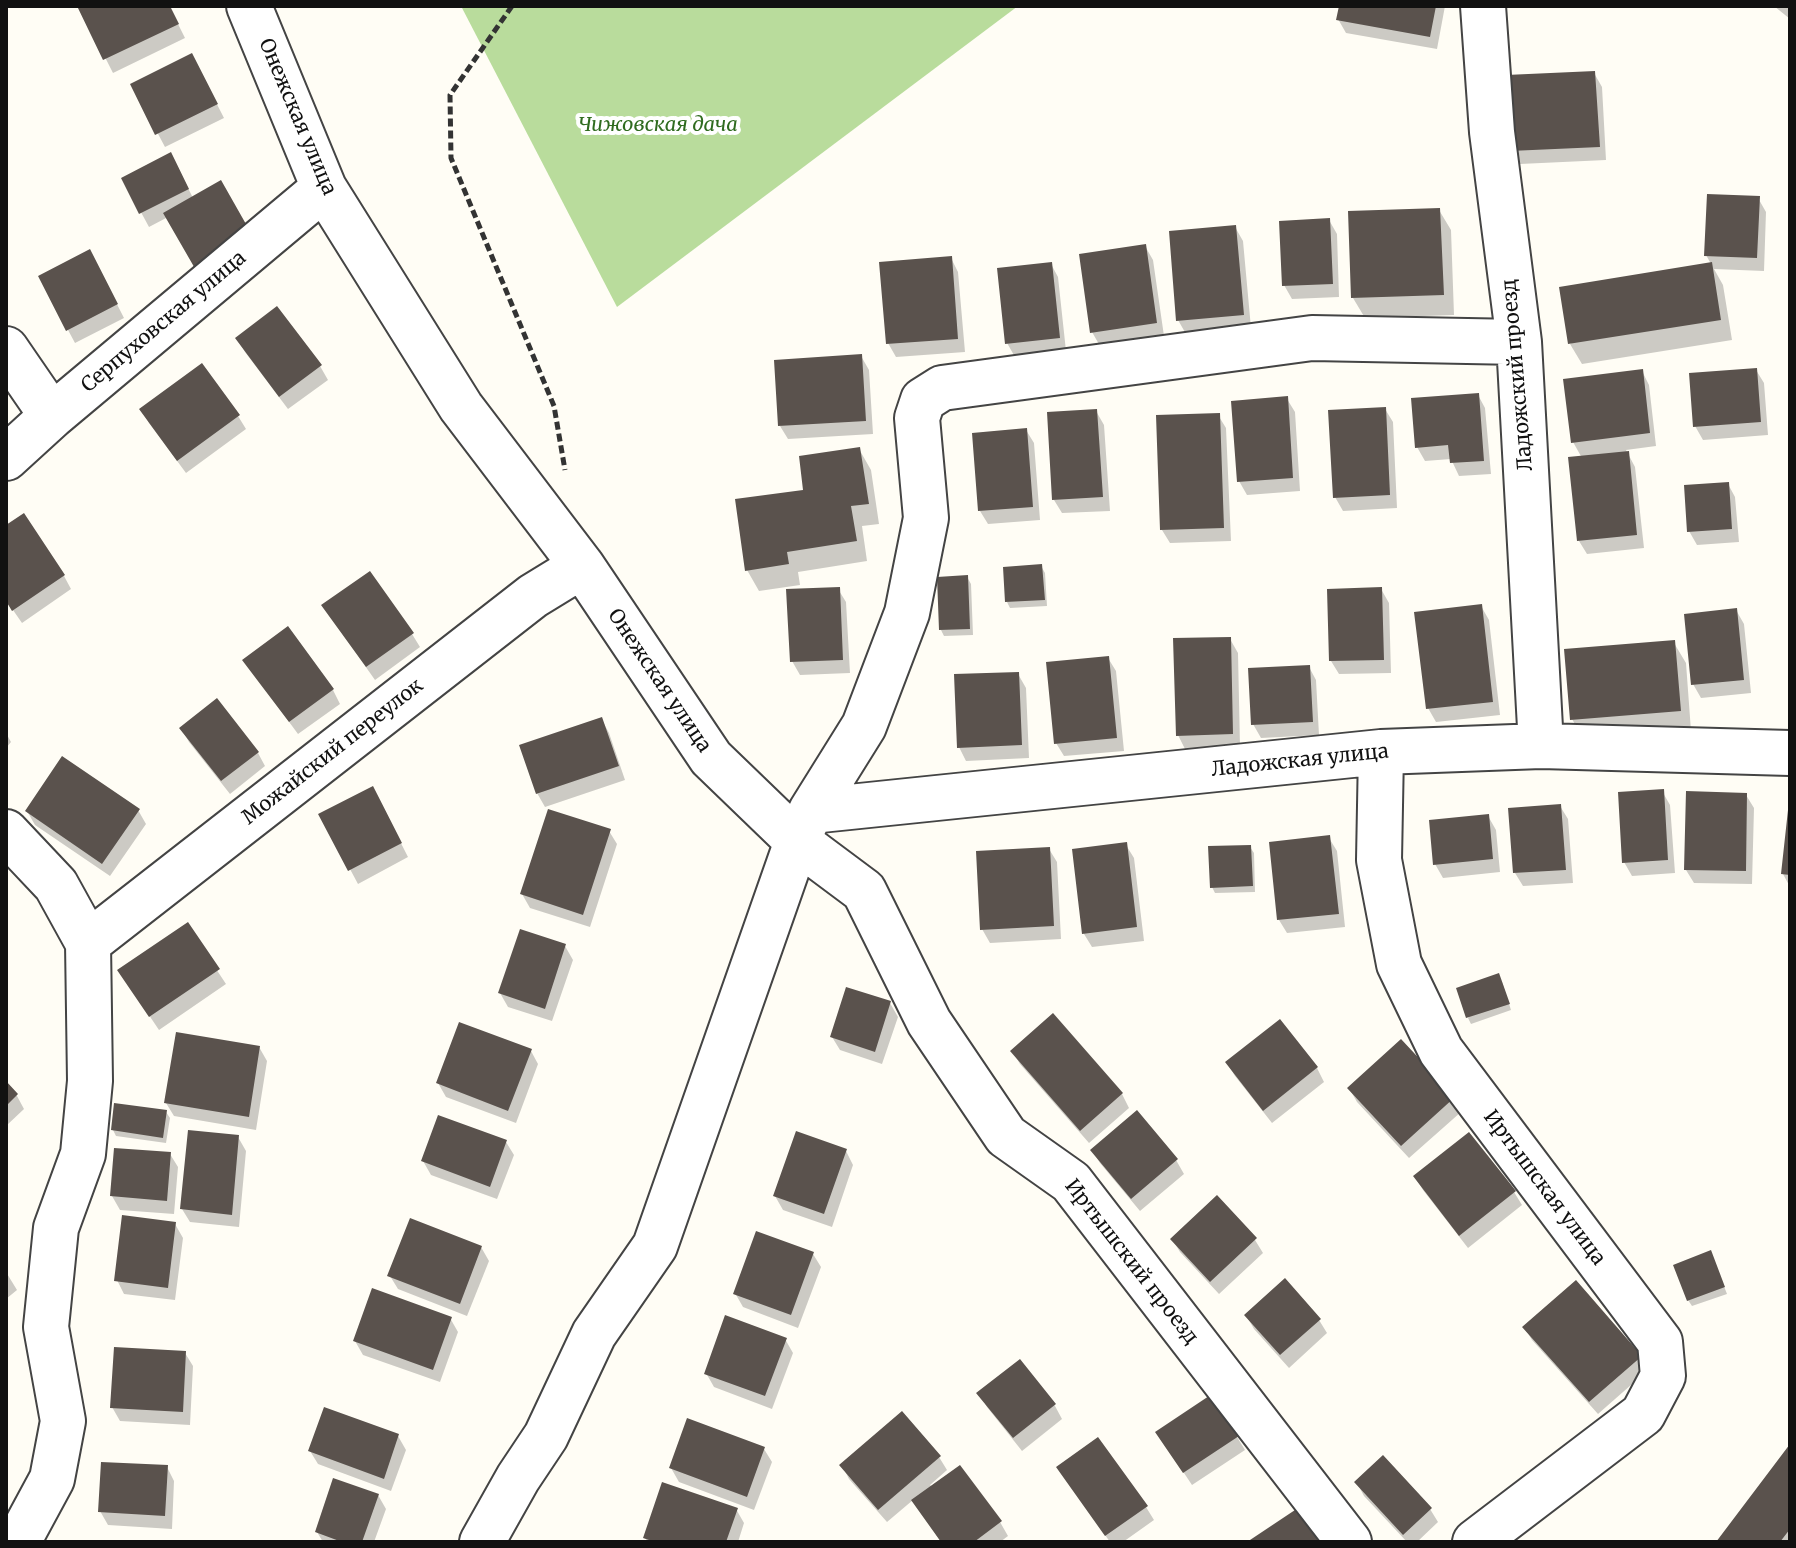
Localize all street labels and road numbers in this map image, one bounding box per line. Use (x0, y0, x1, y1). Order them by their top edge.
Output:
street label: Онежская улица (253, 35, 341, 199)
street label: Серпуховская улица (77, 246, 251, 398)
street label: Ладожский проезд (1498, 278, 1538, 472)
street label: Онежская улица (602, 605, 716, 757)
street label: Можайский переулок (238, 674, 428, 830)
street label: Ладожская улица (1210, 740, 1390, 782)
street label: Иртышская улица (1478, 1106, 1610, 1270)
street label: Иртышский проезд (1059, 1175, 1203, 1349)

